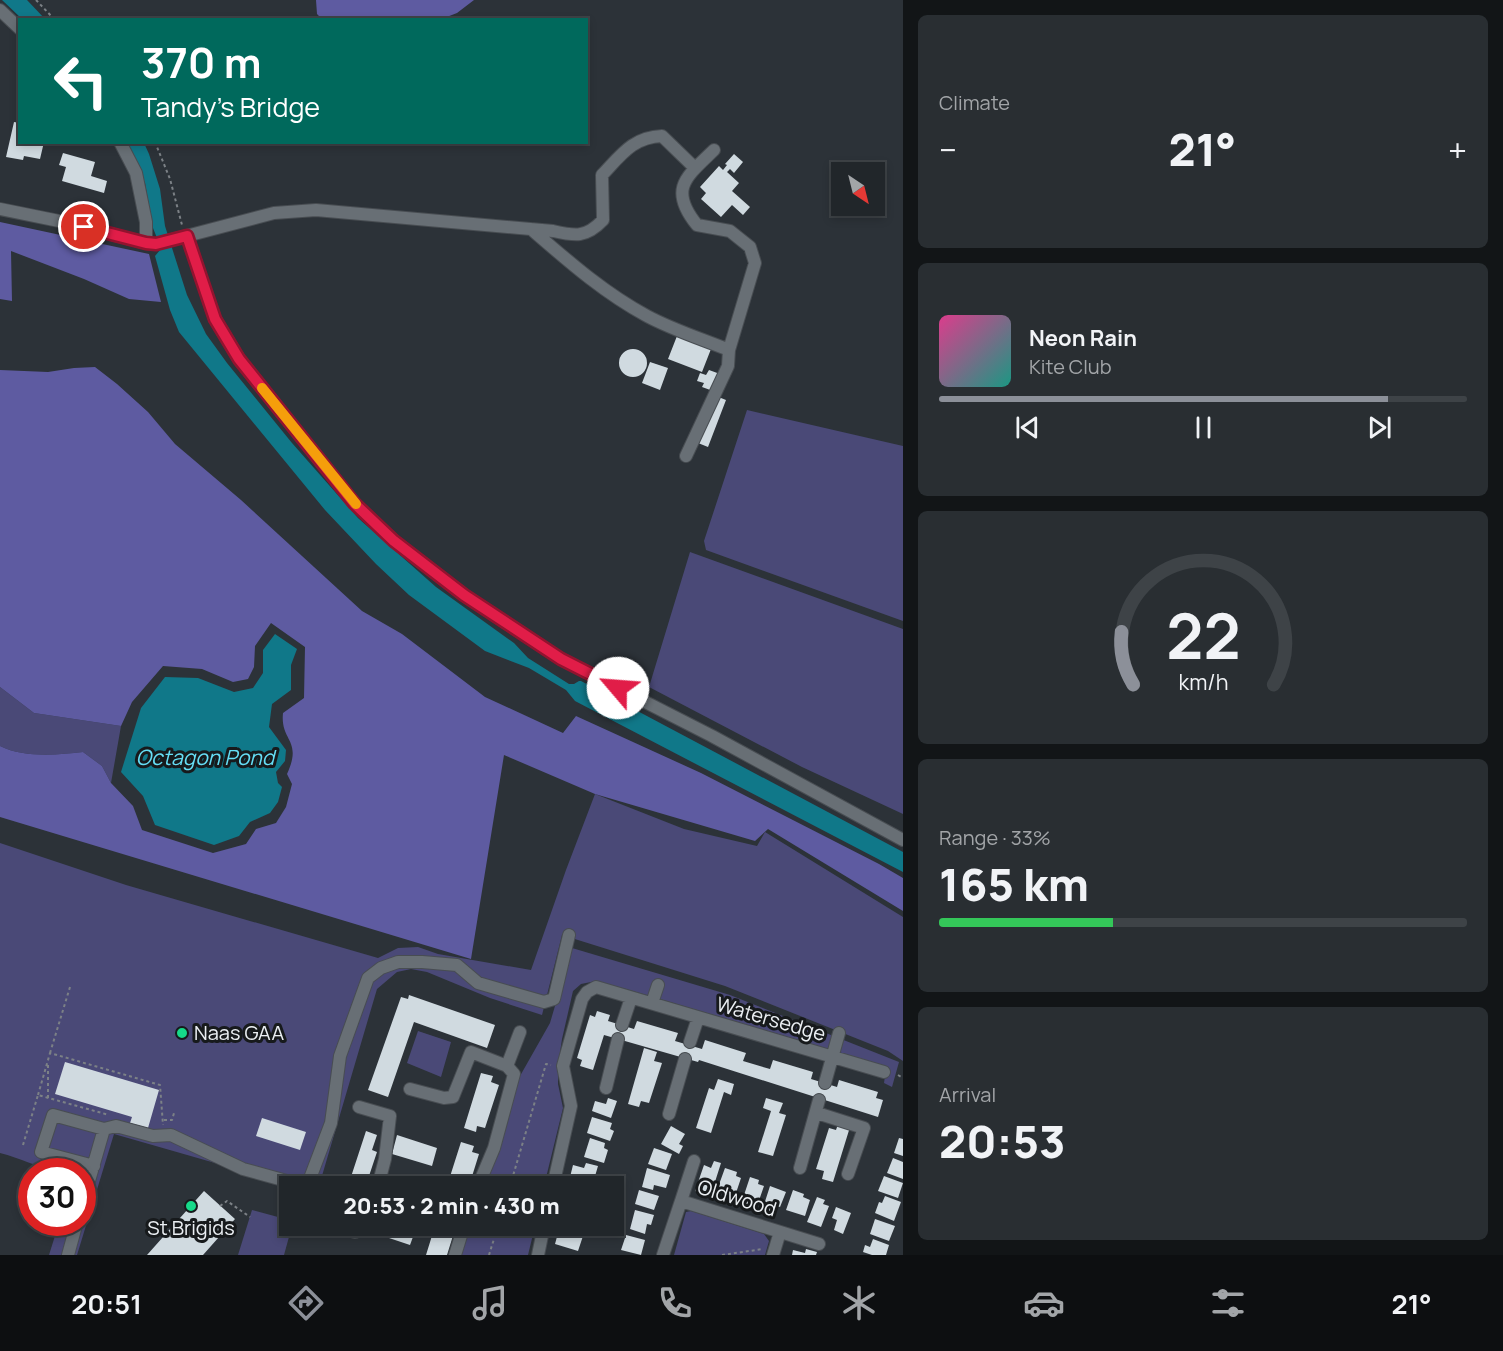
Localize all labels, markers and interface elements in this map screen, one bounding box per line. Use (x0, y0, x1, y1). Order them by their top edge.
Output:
text: 370 m (141, 33, 262, 91)
icon: left (42, 42, 120, 120)
text: Tandy's Bridge (141, 88, 320, 125)
text: Climate (939, 89, 1010, 116)
text: 21° (1168, 118, 1236, 180)
text: − (939, 127, 957, 172)
text: + (1448, 127, 1467, 172)
north arrow (831, 162, 885, 216)
map controls (831, 162, 885, 216)
pin (58, 201, 109, 252)
icon: arrive (67, 210, 100, 243)
text: Neon Rain (1029, 323, 1137, 353)
text: Kite Club (1029, 353, 1112, 380)
icon: previous (1011, 411, 1044, 444)
icon: pause (1187, 411, 1220, 444)
icon: next (1363, 411, 1396, 444)
text: 22 (1166, 592, 1240, 678)
position arrow (586, 656, 650, 720)
text: km/h (1178, 667, 1228, 696)
water label: Octagon Pond (136, 743, 277, 771)
text: Range · 33% (939, 824, 1051, 851)
text: 165 km (939, 853, 1089, 915)
street label: Watersedge (713, 990, 829, 1047)
place label: Naas GAA (194, 1019, 285, 1046)
marker: Naas GAA (175, 1026, 189, 1040)
text: Arrival (939, 1081, 996, 1108)
text: 20:53 (939, 1110, 1066, 1172)
speed limit sign: 30 (18, 1158, 96, 1236)
street label: Oldwood (694, 1173, 780, 1222)
text: 20:53 · 2 min · 430 m (343, 1191, 560, 1221)
marker: St Brigids (184, 1199, 198, 1213)
place label: St Brigids (147, 1214, 235, 1241)
icon: directions (285, 1282, 327, 1324)
icon: music (469, 1282, 511, 1324)
icon: phone (654, 1282, 696, 1324)
icon: climate (838, 1282, 880, 1324)
icon: car (1023, 1282, 1065, 1324)
icon: filters (1207, 1282, 1249, 1324)
text: 20:51 (71, 1285, 142, 1322)
text: 21° (1392, 1285, 1432, 1322)

